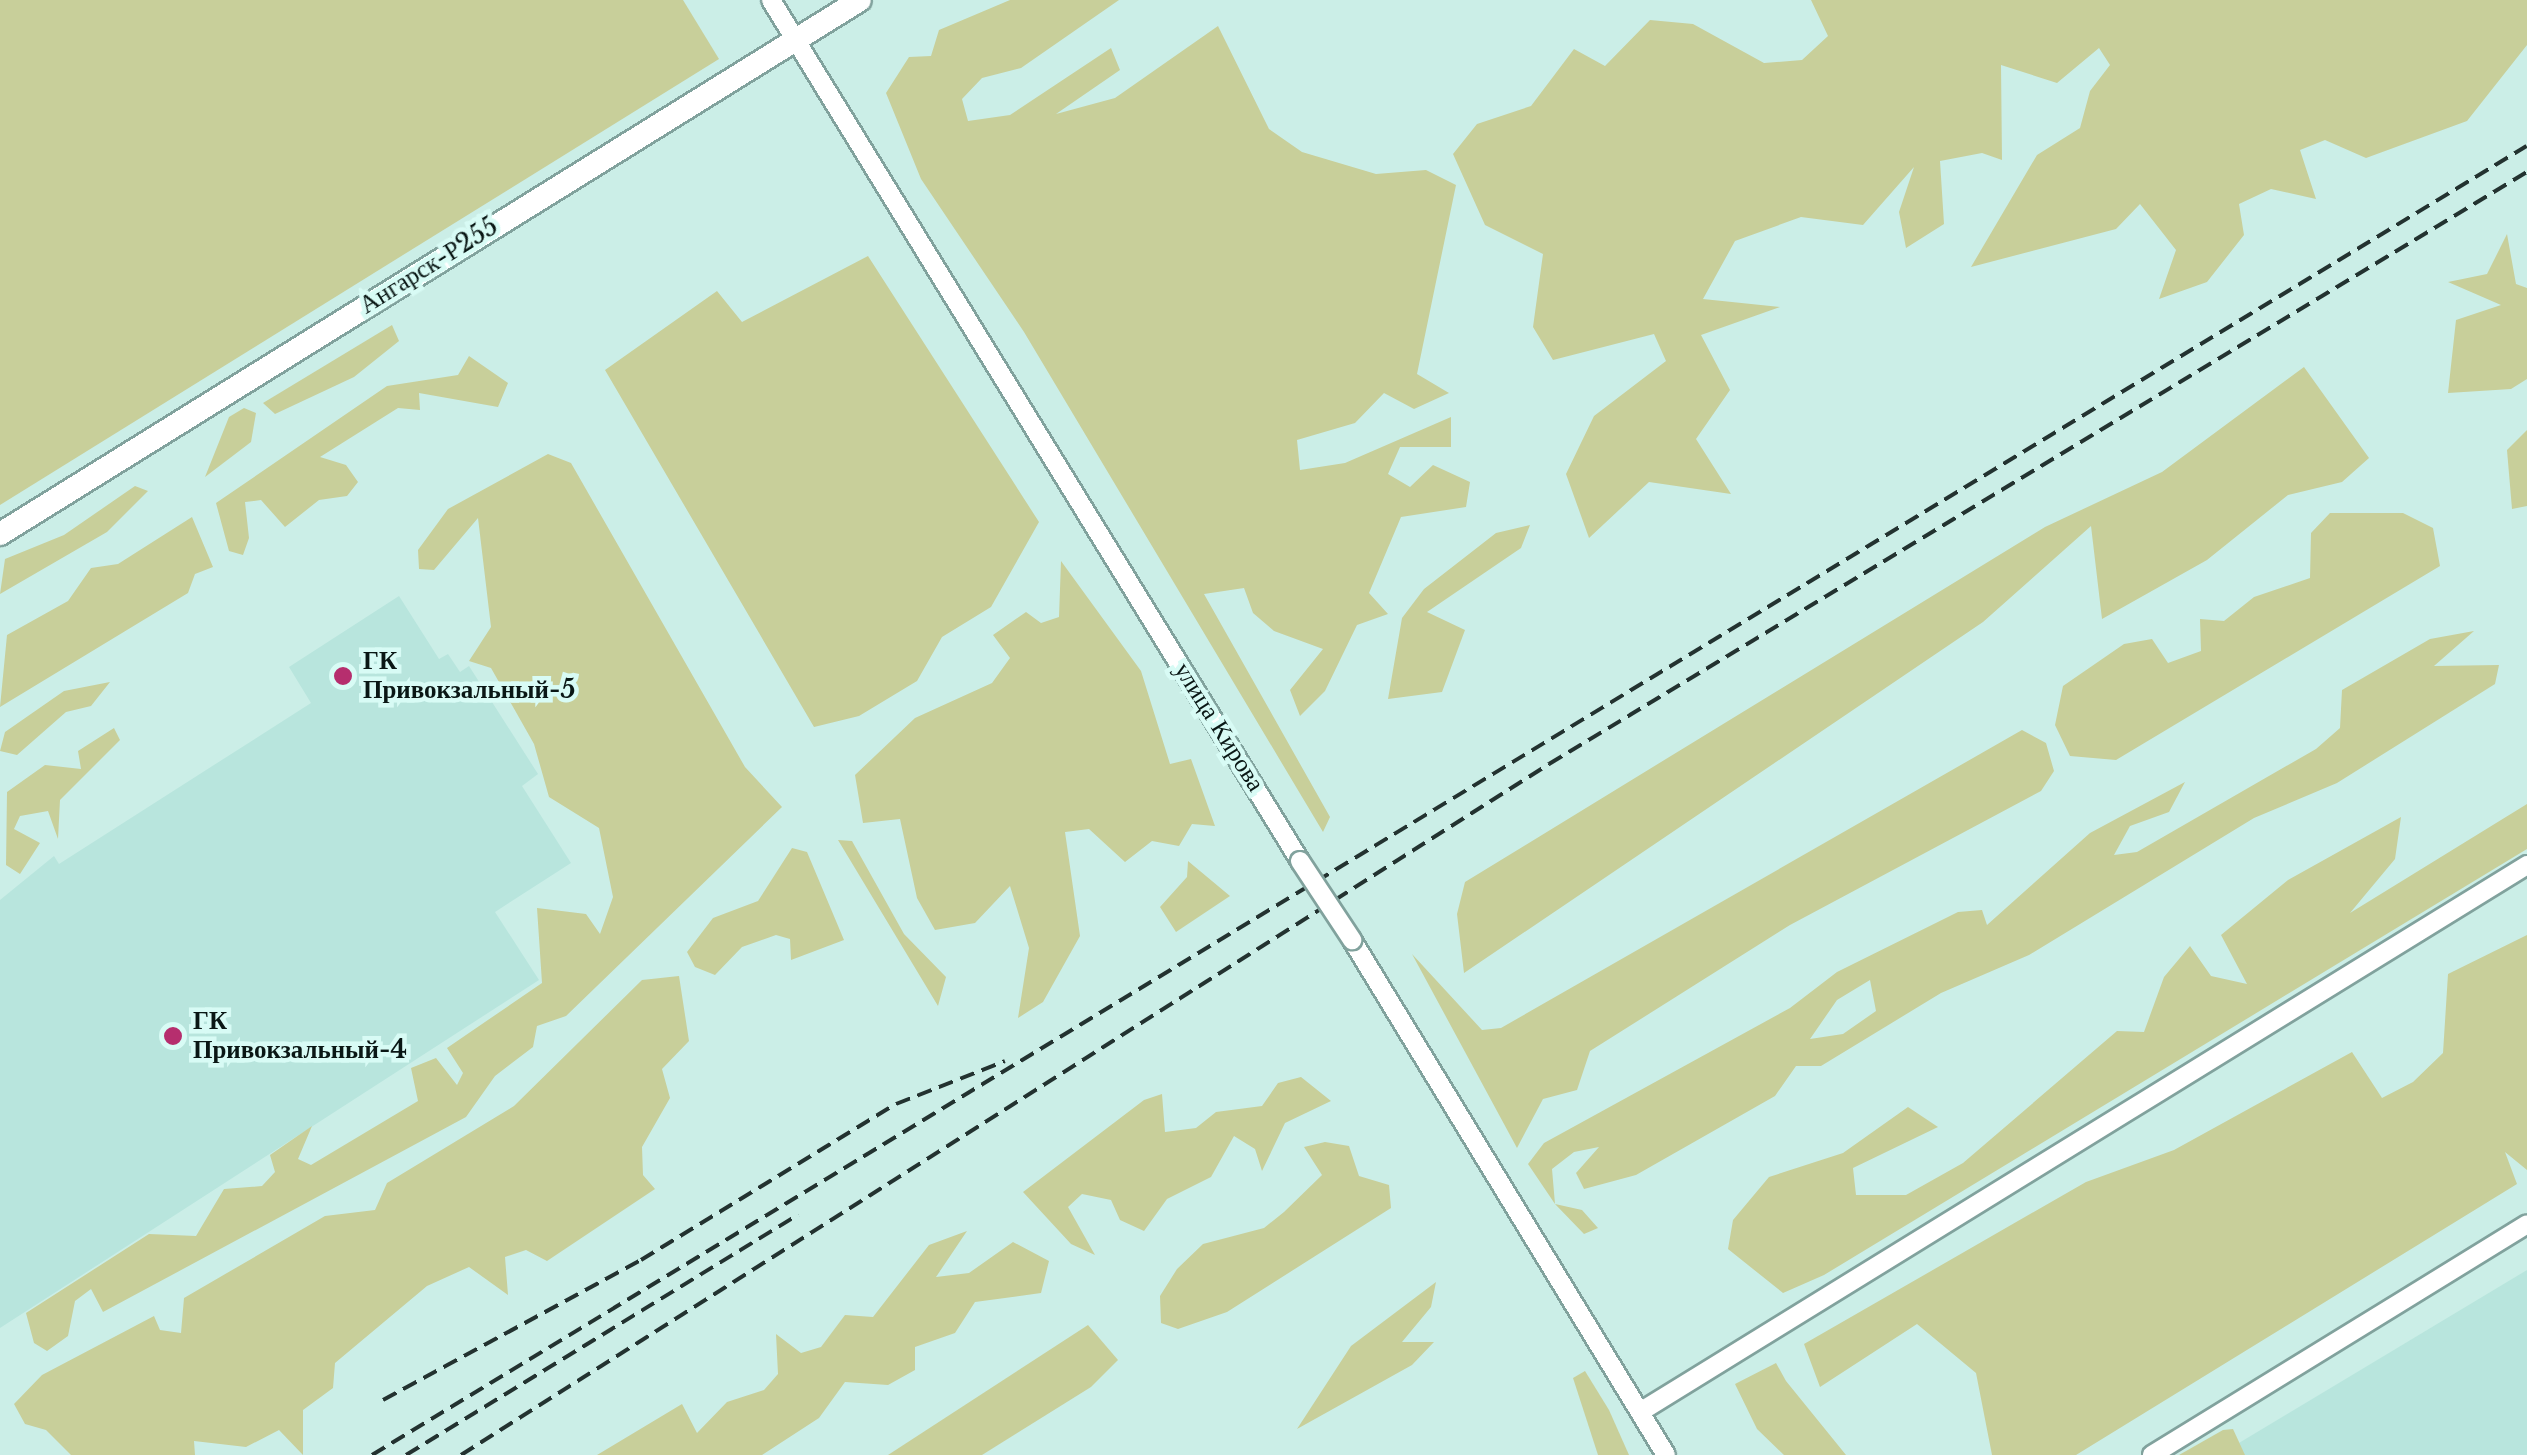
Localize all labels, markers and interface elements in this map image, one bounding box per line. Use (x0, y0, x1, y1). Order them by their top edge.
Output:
street label: Ангарск-Р255 (354, 211, 504, 321)
place label: ГК Привокзальный-5 (363, 647, 575, 706)
street label: улица Кирова (1167, 657, 1271, 797)
marker: ГК Привокзальный-5 (332, 665, 354, 687)
place label: ГК Привокзальный-4 (193, 1007, 407, 1066)
marker: ГК Привокзальный-4 (162, 1025, 184, 1047)

